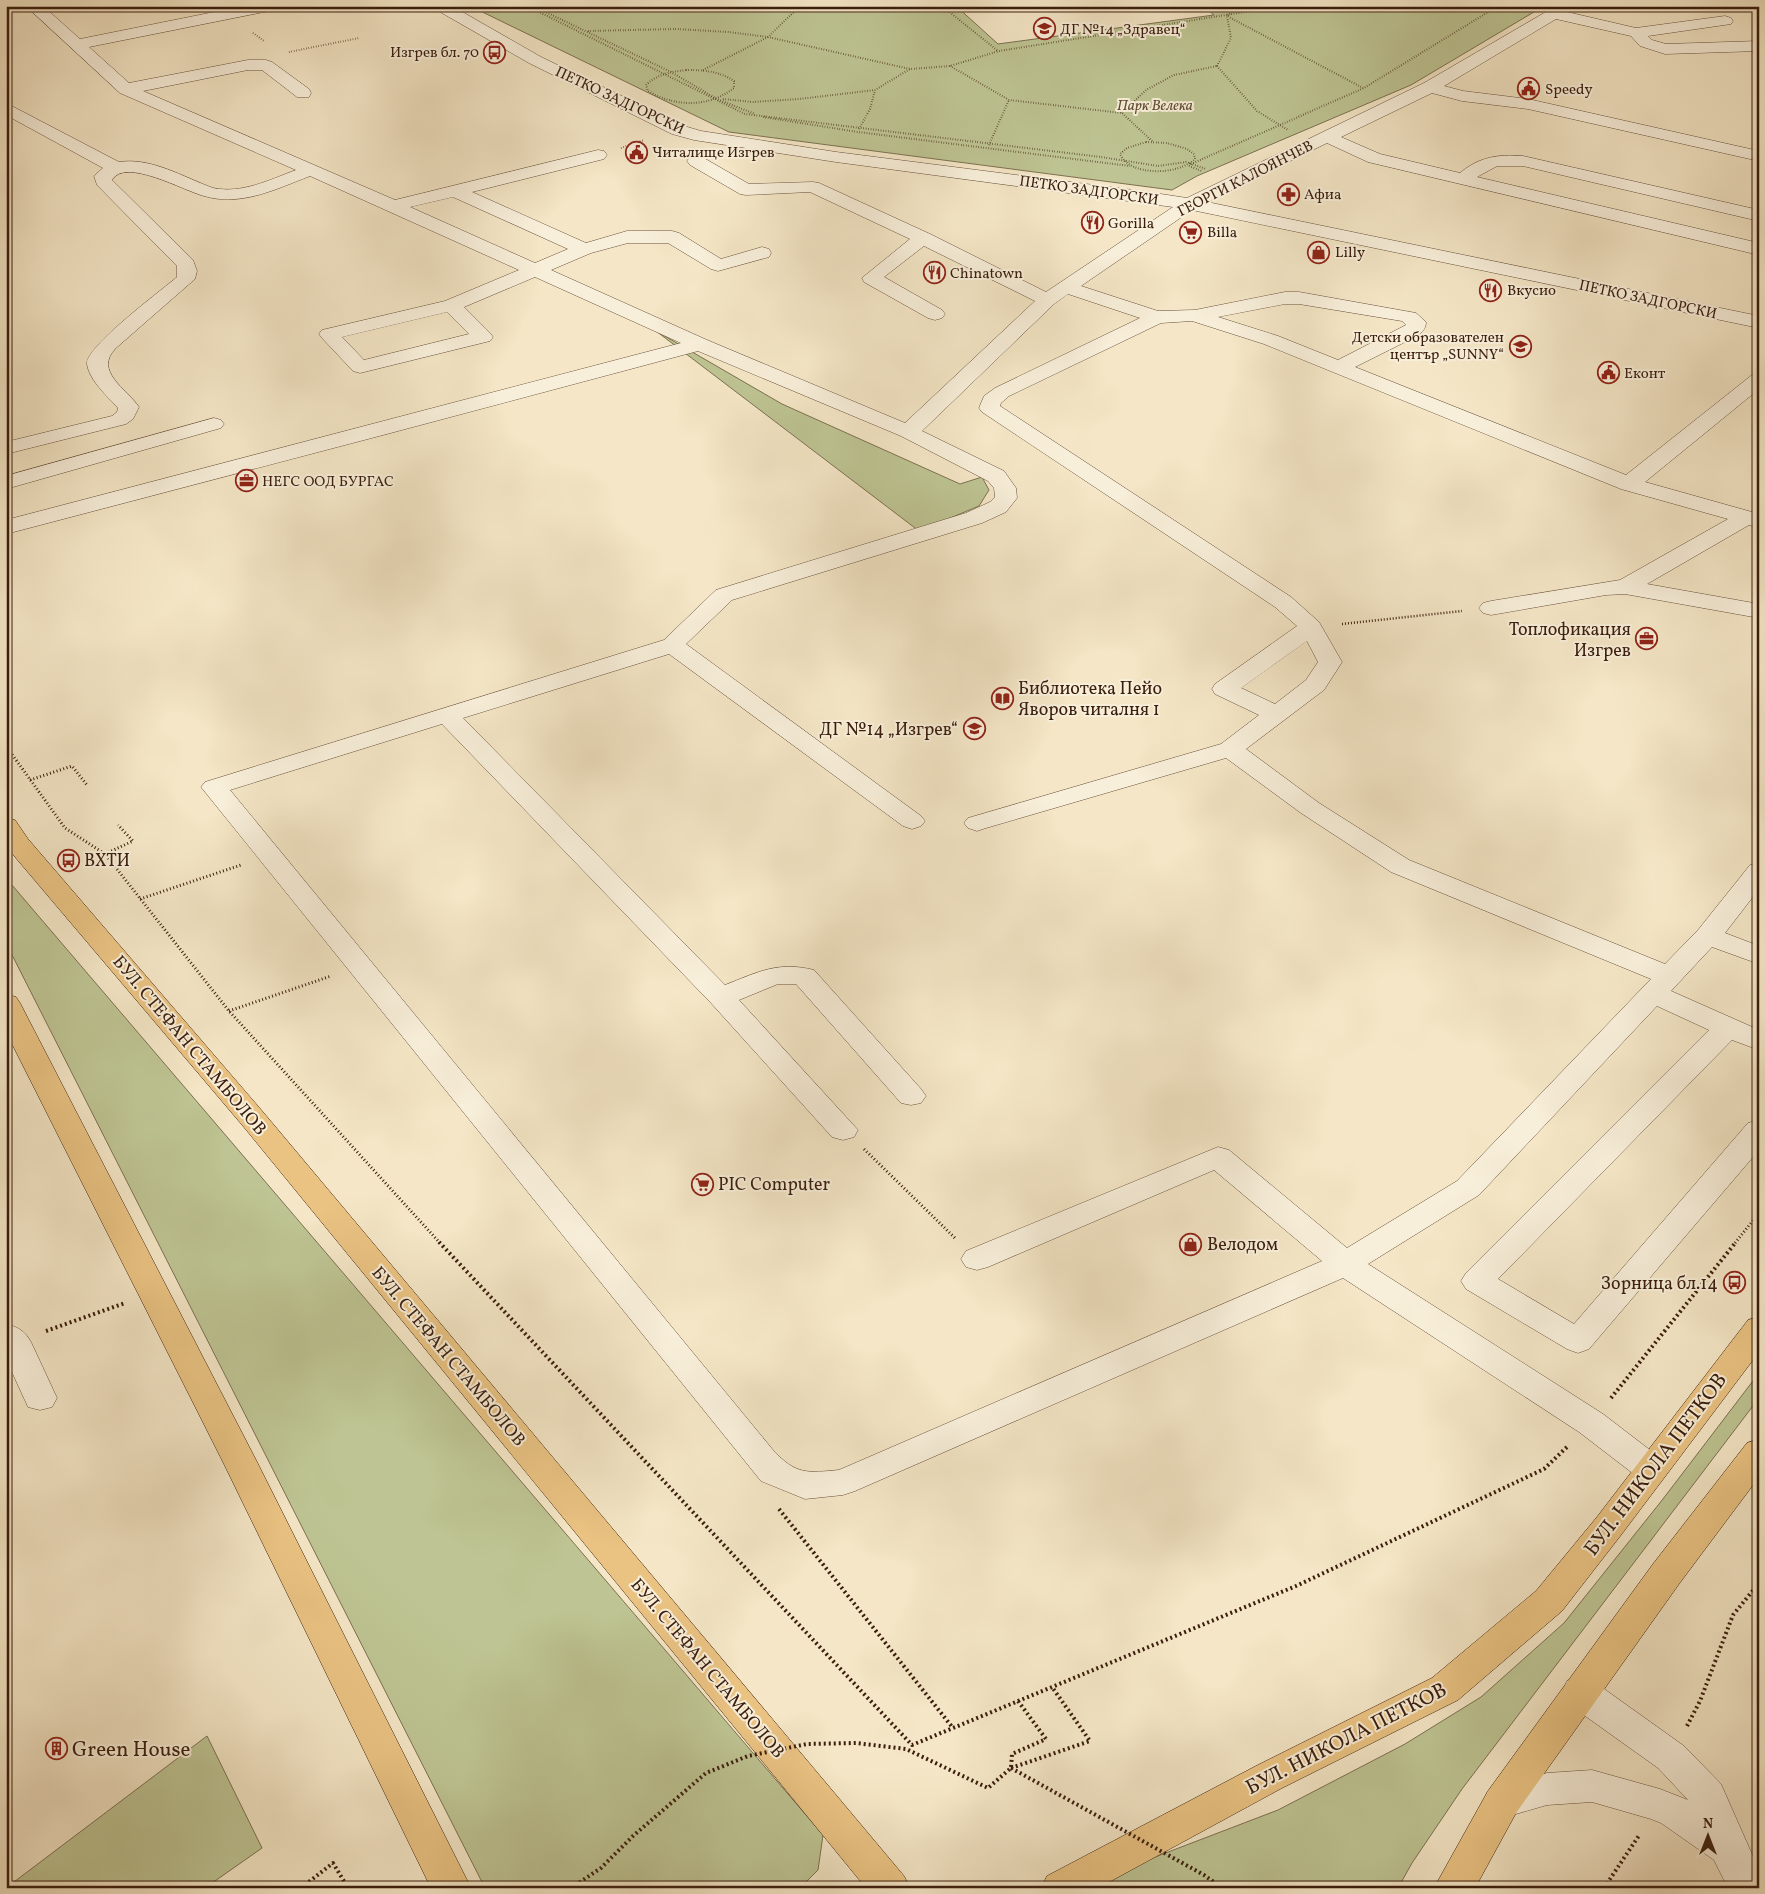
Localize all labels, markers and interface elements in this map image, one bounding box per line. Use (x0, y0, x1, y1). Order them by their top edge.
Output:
school or university icon: ДГ №14 „Здравец“ (1032, 17, 1056, 41)
place label: ДГ №14 „Здравец“ (1060, 20, 1186, 41)
bus stop icon: Изгрев бл. 70 (483, 40, 507, 64)
place label: Изгрев бл. 70 (390, 43, 479, 64)
street label: ПЕТКО ЗАДГОРСКИ (551, 62, 688, 141)
public building icon: Speedy (1517, 77, 1541, 101)
place label: Speedy (1545, 80, 1593, 101)
park label: Парк Велека (1117, 96, 1193, 117)
street label: ГЕОРГИ КАЛОЯНЧЕВ (1174, 136, 1317, 223)
public building icon: Читалище Изгрев (624, 140, 648, 164)
place label: Читалище Изгрев (652, 143, 775, 164)
street label: ПЕТКО ЗАДГОРСКИ (1018, 171, 1160, 212)
pharmacy icon: Афиа (1276, 182, 1300, 206)
place label: Афиа (1304, 185, 1341, 206)
restaurant icon: Gorilla (1080, 211, 1104, 235)
place label: Gorilla (1108, 214, 1154, 235)
supermarket icon: Billa (1179, 220, 1203, 244)
place label: Billa (1207, 223, 1237, 244)
shop icon: Lilly (1307, 240, 1331, 264)
place label: Lilly (1335, 243, 1365, 264)
restaurant icon: Chinatown (922, 261, 946, 285)
place label: Chinatown (950, 264, 1023, 285)
street label: ПЕТКО ЗАДГОРСКИ (1577, 276, 1719, 325)
restaurant icon: Вкусио (1479, 278, 1503, 302)
place label: Вкусио (1507, 281, 1556, 302)
place label: Детски образователен център „SUNNY“ (1352, 328, 1504, 366)
school or university icon: Детски образователен център „SUNNY“ (1508, 334, 1532, 358)
public building icon: Еконт (1596, 361, 1620, 385)
place label: Еконт (1624, 364, 1666, 385)
office icon: НЕГС ООД БУРГАС (234, 469, 258, 493)
place label: НЕГС ООД БУРГАС (262, 472, 394, 493)
place label: Топлофикация Изгрев (1509, 618, 1631, 664)
office icon: Топлофикация Изгрев (1635, 627, 1659, 651)
place label: Библиотека Пейо Яворов читалня 1 (1018, 677, 1162, 723)
library icon: Библиотека Пейо Яворов читалня 1 (990, 686, 1014, 710)
school or university icon: ДГ №14 „Изгрев“ (962, 717, 986, 741)
place label: ДГ №14 „Изгрев“ (819, 718, 958, 743)
bus stop icon: ВХТИ (56, 848, 80, 872)
place label: ВХТИ (84, 849, 130, 874)
street label: БУЛ. СТЕФАН СТАМБОЛОВ (106, 951, 272, 1141)
supermarket icon: PIC Computer (690, 1172, 714, 1196)
place label: PIC Computer (718, 1173, 831, 1198)
shop icon: Велодом (1179, 1232, 1203, 1256)
place label: Велодом (1207, 1233, 1278, 1258)
street label: БУЛ. СТЕФАН СТАМБОЛОВ (365, 1262, 531, 1452)
bus stop icon: Зорница бл.14 (1722, 1271, 1746, 1295)
place label: Зорница бл.14 (1601, 1272, 1718, 1297)
street label: БУЛ. НИКОЛА ПЕТКОВ (1578, 1367, 1735, 1562)
street label: БУЛ. СТЕФАН СТАМБОЛОВ (624, 1574, 790, 1764)
street label: БУЛ. НИКОЛА ПЕТКОВ (1241, 1676, 1452, 1803)
place label: Green House (72, 1736, 191, 1765)
building icon: Green House (44, 1737, 68, 1761)
north arrow (1682, 1812, 1732, 1862)
text: N (1703, 1815, 1713, 1834)

